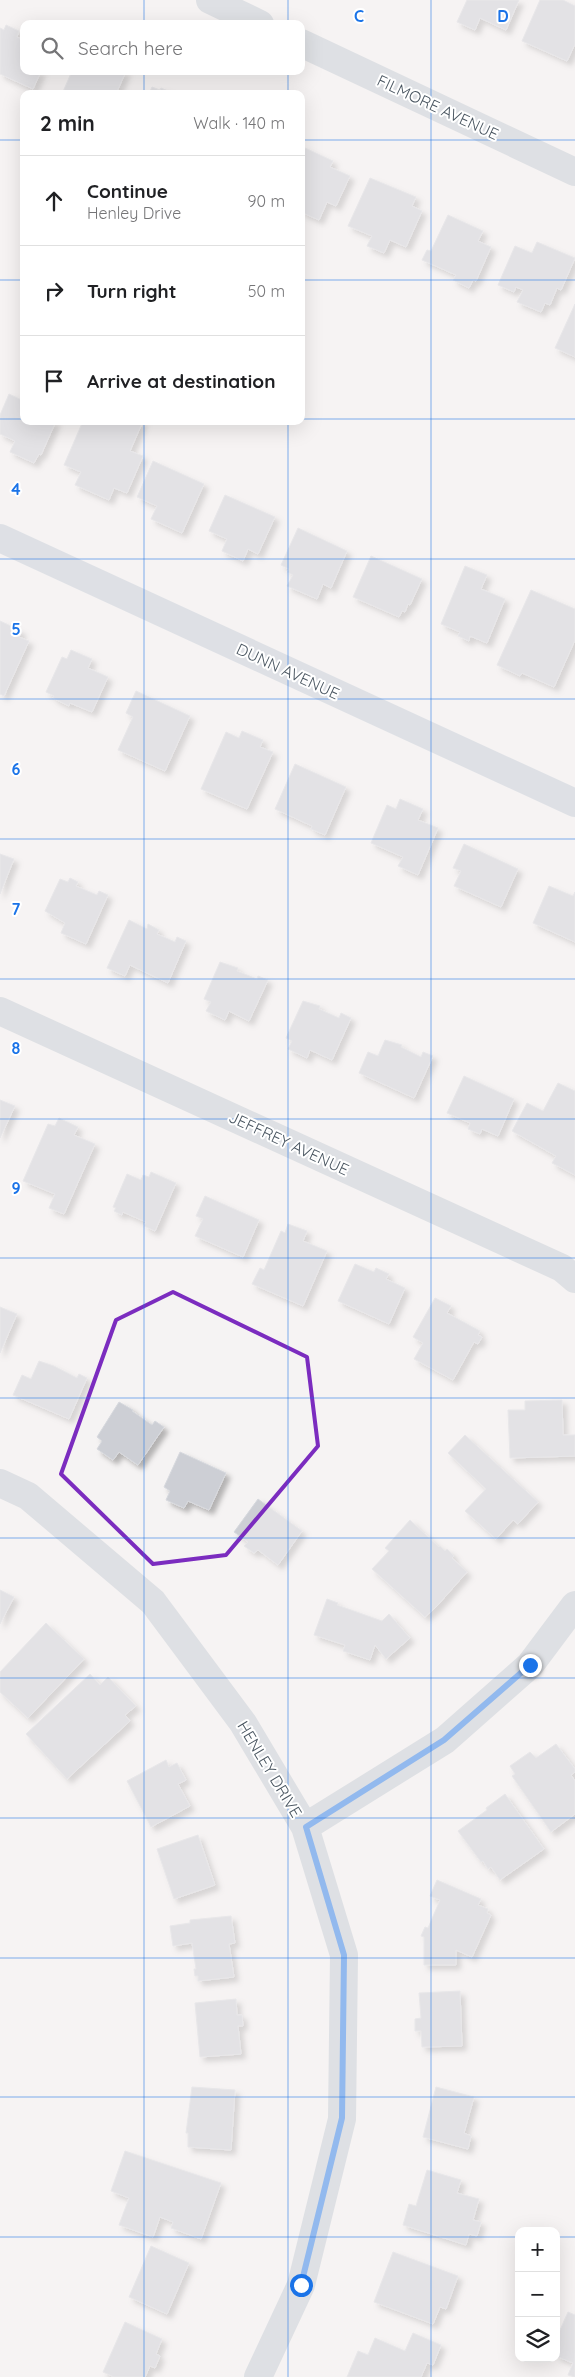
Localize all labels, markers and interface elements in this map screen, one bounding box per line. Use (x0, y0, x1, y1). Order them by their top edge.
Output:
text: C (354, 6, 364, 26)
text: D (497, 6, 509, 26)
search box (20, 20, 305, 75)
icon: search (38, 34, 66, 62)
text: Search here (78, 36, 183, 60)
street label: FILMORE AVENUE (374, 70, 502, 144)
text: 2 min (40, 110, 95, 136)
text: Walk · 140 m (193, 113, 285, 133)
text: Continue (87, 179, 168, 203)
icon: ahead (40, 187, 68, 215)
text: 90 m (248, 191, 285, 211)
text: Henley Drive (87, 203, 181, 223)
icon: right (40, 277, 68, 305)
text: Turn right (87, 279, 176, 303)
text: 50 m (248, 281, 285, 301)
icon: arrive (40, 367, 68, 395)
text: Arrive at destination (87, 369, 276, 393)
text: 4 (11, 479, 21, 499)
text: 5 (11, 619, 21, 639)
street label: DUNN AVENUE (233, 638, 343, 704)
text: 6 (12, 759, 21, 779)
text: 7 (12, 899, 21, 919)
text: 8 (12, 1038, 21, 1058)
street label: JEFFREY AVENUE (226, 1106, 352, 1180)
text: 9 (11, 1178, 21, 1198)
route end (519, 1654, 542, 1677)
street label: HENLEY DRIVE (233, 1717, 307, 1821)
map controls (515, 2227, 560, 2362)
button: + (515, 2227, 560, 2272)
button: − (515, 2272, 560, 2317)
route start (290, 2274, 313, 2297)
button: layers (515, 2317, 560, 2362)

